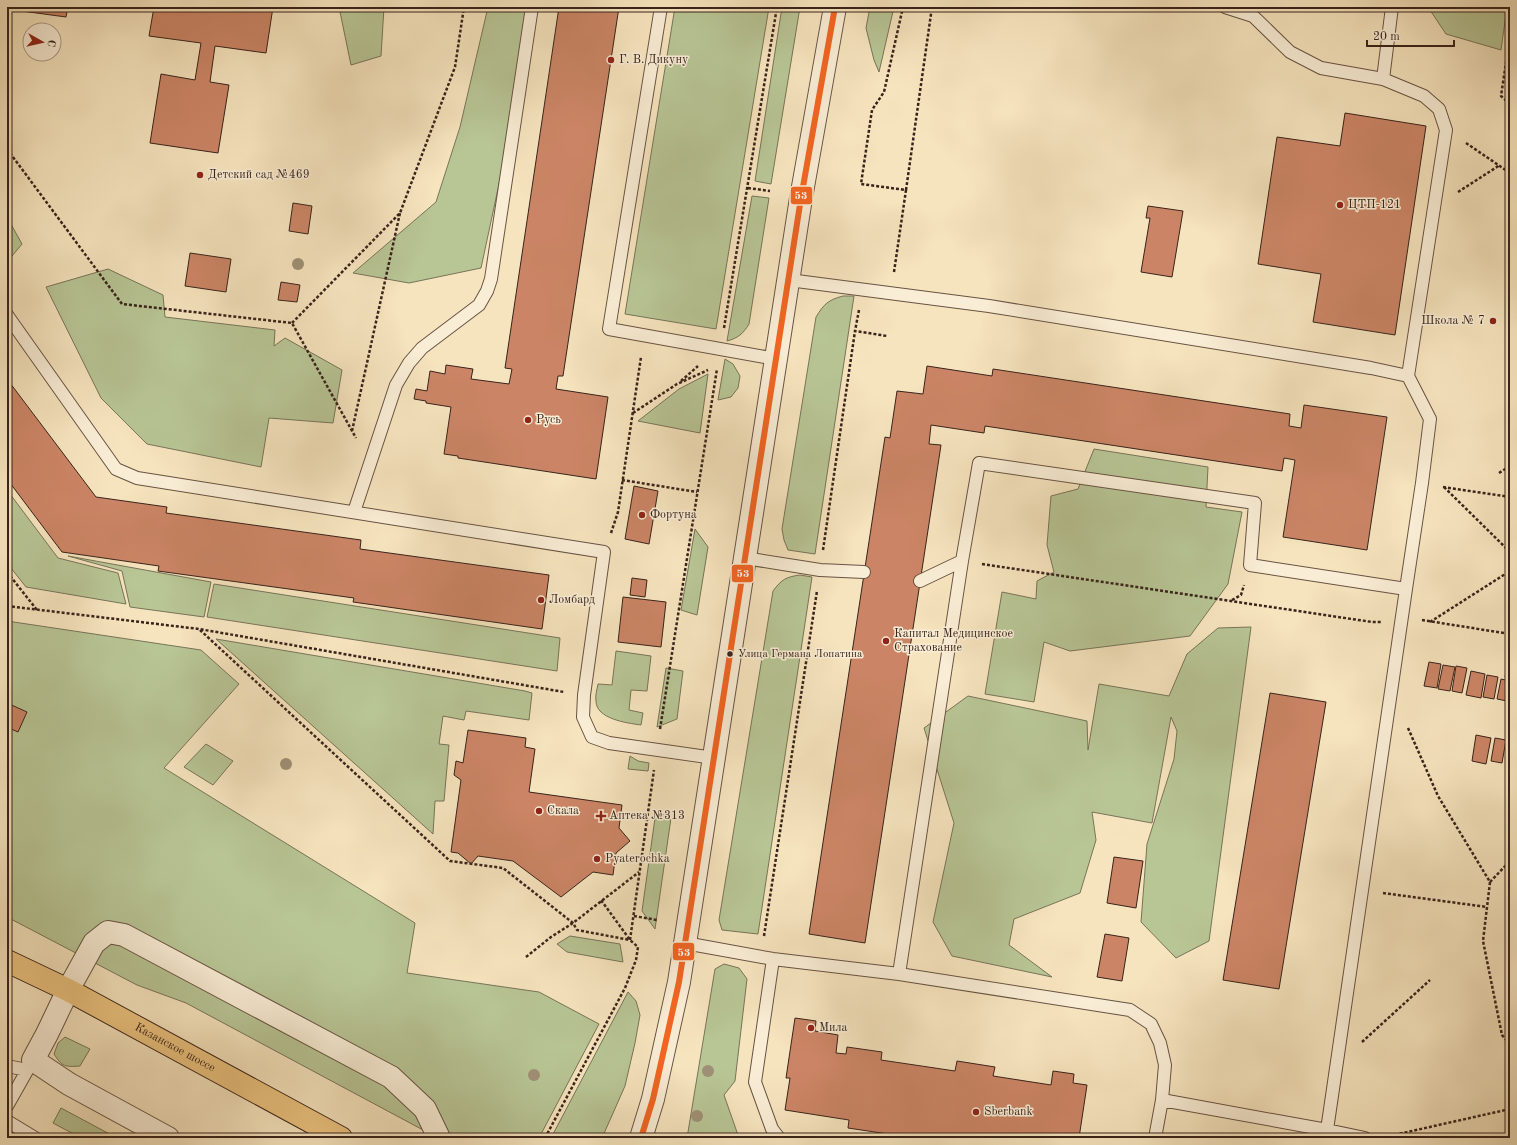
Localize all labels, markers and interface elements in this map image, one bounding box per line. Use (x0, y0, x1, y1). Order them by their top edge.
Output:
north arrow (22, 22, 62, 62)
scale bar (1367, 22, 1454, 48)
text: 20 m (1373, 31, 1400, 43)
text: С (44, 39, 56, 48)
place label: Г. В. Дикуну (619, 54, 689, 66)
marker: Г. В. Дикуну (606, 55, 616, 65)
place label: Детский сад №469 (208, 169, 310, 181)
marker: Детский сад №469 (195, 170, 205, 180)
line badge: 53 (790, 186, 813, 205)
text: 53 (795, 191, 807, 202)
place label: ЦТП-121 (1348, 199, 1401, 211)
marker: ЦТП-121 (1335, 200, 1345, 210)
place label: Школа № 7 (1421, 315, 1485, 327)
marker: Школа № 7 (1488, 316, 1498, 326)
place label: Русь (536, 414, 561, 426)
marker: Русь (523, 415, 533, 425)
place label: Фортуна (650, 509, 697, 521)
marker: Фортуна (637, 510, 647, 520)
line badge: 53 (731, 564, 754, 583)
text: 53 (737, 569, 749, 580)
place label: Ломбард (549, 594, 595, 606)
marker: Ломбард (536, 595, 546, 605)
place label: Капитал Медицинское Страхование (894, 628, 1013, 654)
marker: Капитал Медицинское Страхование (881, 636, 891, 646)
marker: Улица Германа Лопатина (725, 649, 735, 659)
place label: Улица Германа Лопатина (738, 649, 863, 660)
place label: Скала (547, 805, 579, 817)
marker: Скала (534, 806, 544, 816)
place label: Аптека №313 (609, 810, 685, 822)
marker: Аптека №313 (596, 811, 606, 821)
place label: Pyaterochka (605, 853, 670, 865)
marker: Pyaterochka (592, 854, 602, 864)
line badge: 53 (672, 942, 695, 961)
text: 53 (678, 948, 690, 959)
street label: Казанское шоссе (133, 1021, 217, 1075)
place label: Мила (819, 1022, 848, 1034)
marker: Мила (806, 1023, 816, 1033)
place label: Sberbank (984, 1106, 1033, 1118)
marker: Sberbank (971, 1107, 981, 1117)

